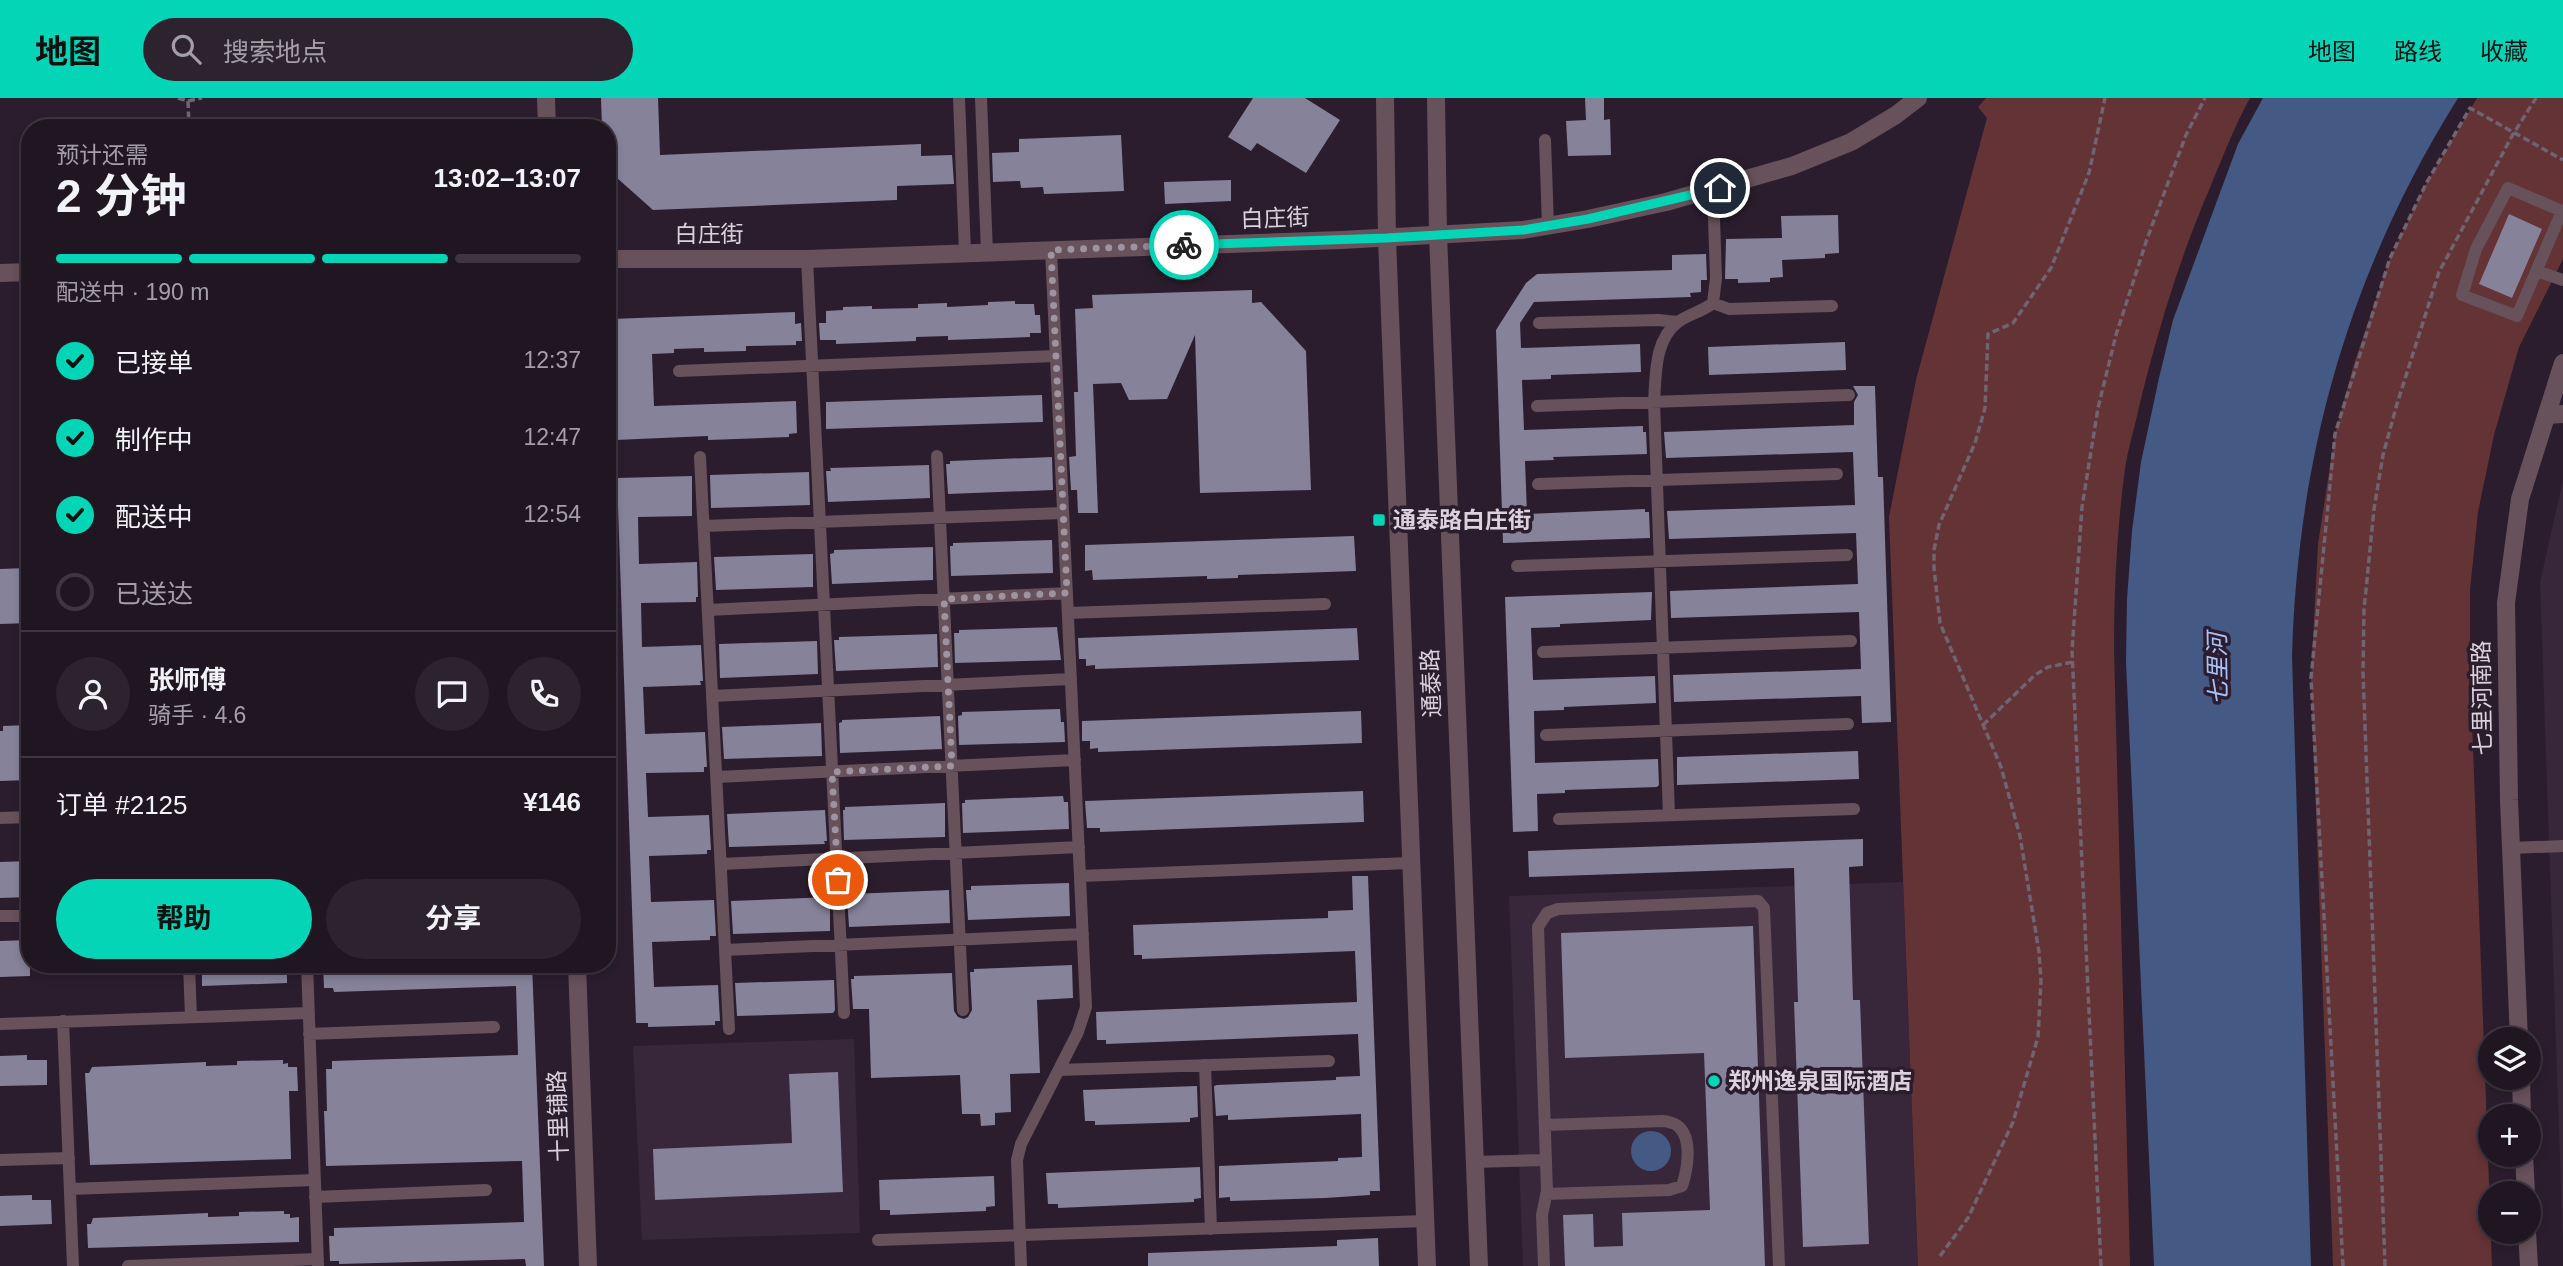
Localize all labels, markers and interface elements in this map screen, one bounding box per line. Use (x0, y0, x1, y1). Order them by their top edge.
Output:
search box (143, 18, 633, 81)
icon: search (167, 30, 205, 68)
text: 地图 (35, 33, 101, 70)
text: 搜索地点 (223, 37, 327, 67)
text: 地图 (2308, 38, 2356, 65)
text: 路线 (2394, 38, 2442, 65)
text: 收藏 (2480, 38, 2528, 65)
text: 预计还需 (56, 142, 148, 168)
pin (1690, 158, 1750, 218)
text: 13:02–13:07 (434, 163, 581, 193)
icon: home (1701, 169, 1739, 207)
text: 2 分钟 (56, 170, 186, 222)
street label: 白庄街 (1240, 204, 1310, 232)
courier (1149, 210, 1219, 280)
street label: 白庄街 (675, 221, 744, 247)
icon: bike (1165, 226, 1203, 264)
text: 配送中 · 190 m (56, 279, 209, 305)
icon: check (56, 342, 94, 380)
text: 12:37 (523, 347, 581, 373)
text: 已接单 (115, 348, 193, 378)
icon: check (56, 419, 94, 457)
text: 12:47 (523, 424, 581, 450)
text: 制作中 (115, 425, 193, 455)
icon: check (56, 496, 94, 534)
text: 12:54 (523, 501, 581, 527)
text: 配送中 (115, 502, 193, 532)
place label: 通泰路白庄街 (1393, 507, 1531, 533)
marker: 通泰路白庄街 (1371, 512, 1387, 528)
text: 已送达 (115, 579, 193, 609)
water label: 七里河 (2203, 629, 2232, 705)
street label: 七里河南路 (2468, 640, 2496, 756)
street label: 通泰路 (1417, 648, 1445, 718)
button: person (56, 657, 130, 731)
button: chat (415, 657, 489, 731)
button: phone (507, 657, 581, 731)
text: 张师傅 (148, 665, 226, 695)
text: 骑手 · 4.6 (148, 702, 246, 728)
text: ¥146 (523, 787, 581, 817)
text: 订单 #2125 (56, 790, 188, 820)
pin (808, 850, 868, 910)
icon: bag (819, 861, 857, 899)
button: 帮助 (56, 879, 312, 959)
button: 分享 (326, 879, 581, 959)
map controls (2478, 1027, 2541, 1244)
button: layers (2478, 1027, 2541, 1090)
place label: 郑州逸泉国际酒店 (1728, 1068, 1912, 1094)
street label: 十里铺路 (543, 1070, 573, 1162)
marker: 郑州逸泉国际酒店 (1706, 1073, 1722, 1089)
button: + (2478, 1104, 2541, 1167)
button: − (2478, 1181, 2541, 1244)

